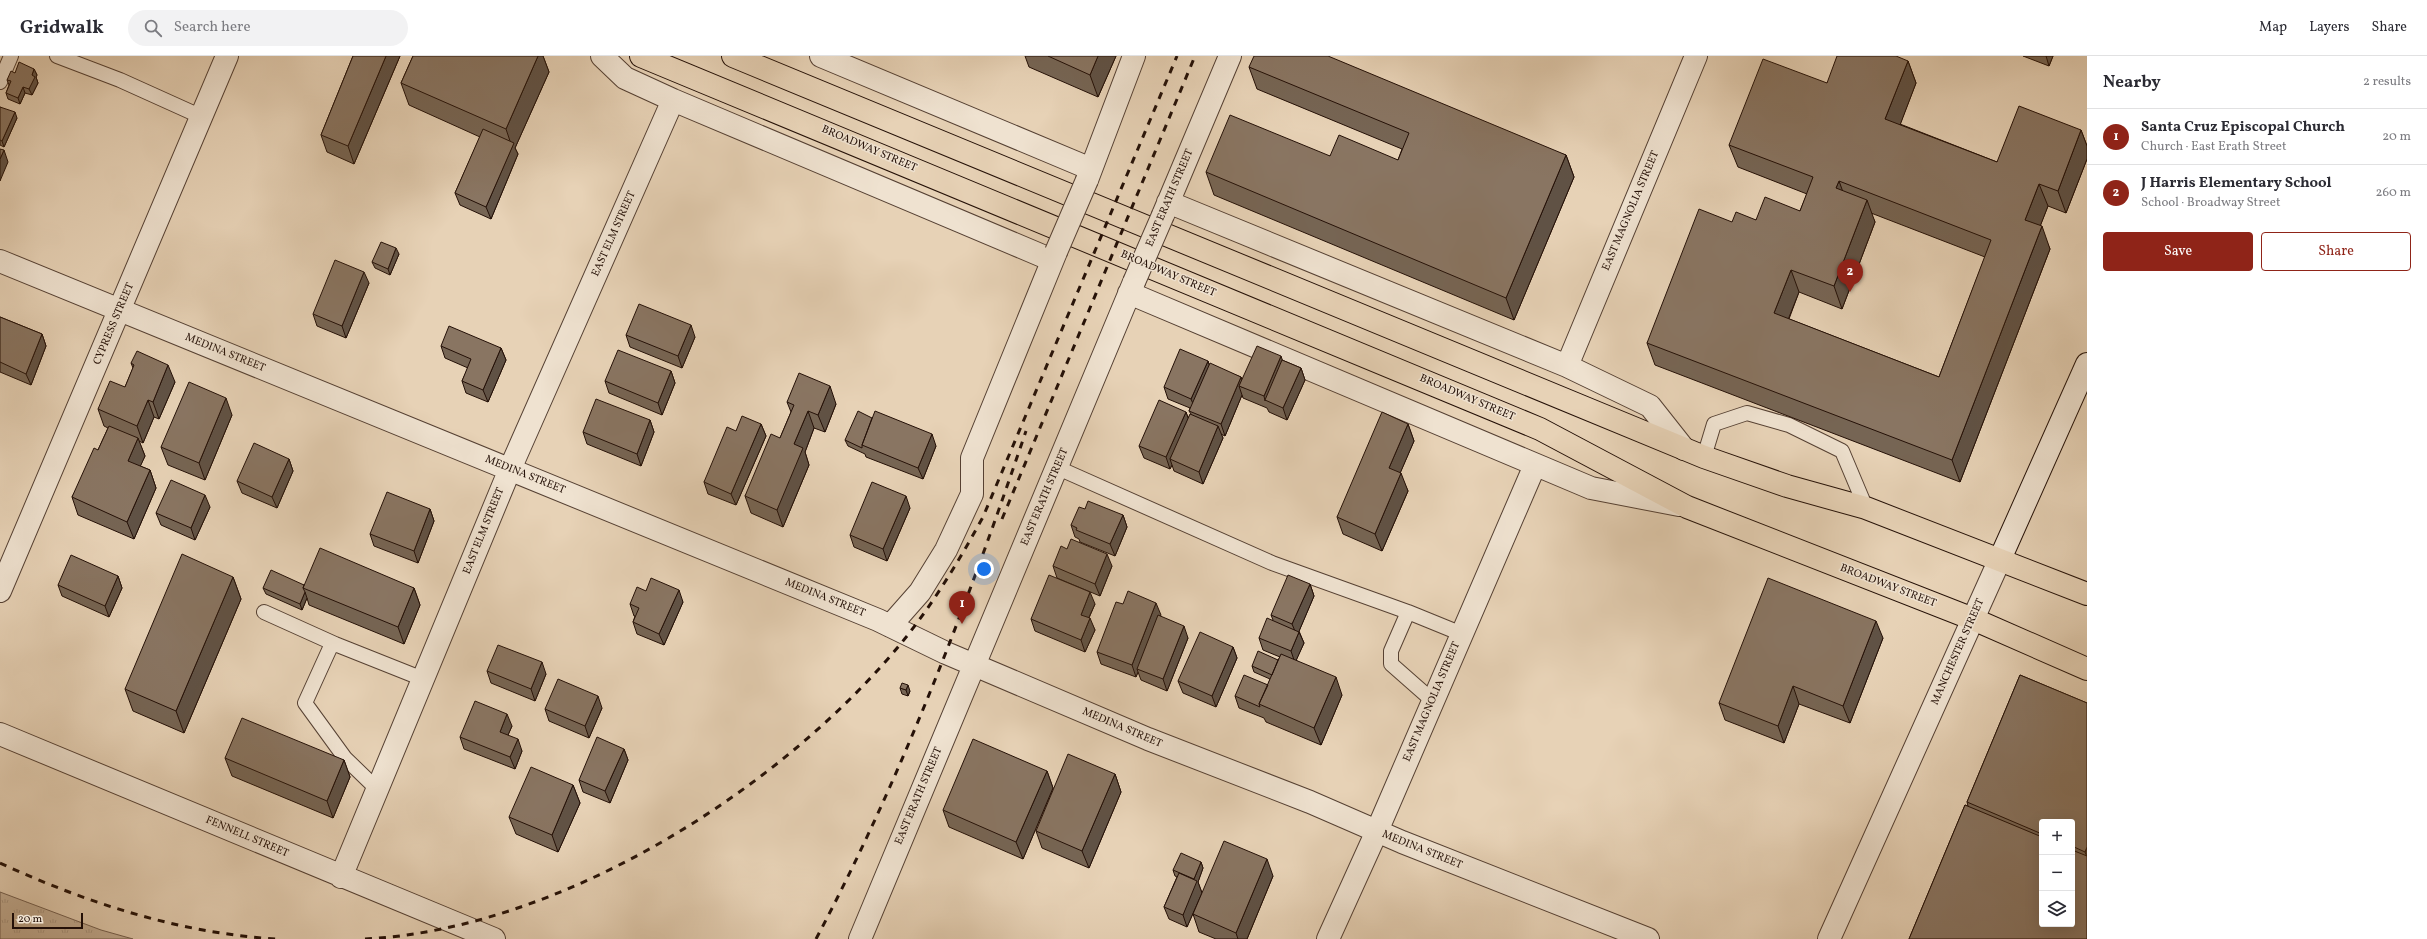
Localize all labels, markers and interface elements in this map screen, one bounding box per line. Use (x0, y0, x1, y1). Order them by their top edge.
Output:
search box (128, 10, 408, 46)
text: Gridwalk (20, 15, 104, 41)
icon: search (142, 17, 164, 39)
text: Search here (174, 17, 251, 38)
text: Map (2259, 18, 2287, 37)
text: Layers (2309, 18, 2349, 37)
text: Share (2371, 18, 2407, 37)
text: Nearby (2103, 71, 2161, 94)
text: 2 results (2363, 73, 2411, 91)
text: Santa Cruz Episcopal Church (2141, 117, 2345, 138)
street label: BROADWAY STREET (819, 122, 919, 176)
text: 1 (2113, 128, 2119, 146)
text: 20 m (2382, 128, 2411, 146)
text: Church · East Erath Street (2141, 138, 2287, 156)
street label: EAST ERATH STREET (1143, 146, 1198, 249)
street label: EAST MAGNOLIA STREET (1599, 148, 1663, 273)
text: J Harris Elementary School (2141, 173, 2332, 194)
text: 2 (2113, 184, 2119, 202)
text: 260 m (2376, 184, 2411, 202)
street label: EAST ELM STREET (588, 188, 640, 279)
text: School · Broadway Street (2141, 194, 2280, 212)
button: Save (2103, 232, 2253, 271)
button: Share (2261, 232, 2411, 271)
street label: BROADWAY STREET (1118, 247, 1218, 301)
pin: 2 (1837, 259, 1863, 292)
street label: CYPRESS STREET (90, 280, 138, 367)
street label: MEDINA STREET (183, 330, 268, 376)
street label: BROADWAY STREET (1417, 371, 1517, 425)
street label: EAST ERATH STREET (1018, 445, 1073, 548)
street label: MEDINA STREET (483, 452, 568, 498)
street label: EAST ELM STREET (460, 485, 508, 577)
your location (974, 559, 994, 579)
street label: BROADWAY STREET (1838, 561, 1939, 612)
street label: MEDINA STREET (783, 575, 868, 621)
pin: 1 (949, 591, 975, 624)
street label: MANCHESTER STREET (1928, 596, 1988, 708)
street label: EAST MAGNOLIA STREET (1400, 639, 1464, 764)
street label: MEDINA STREET (1080, 704, 1165, 752)
street label: EAST ERATH STREET (892, 744, 947, 847)
street label: FENNELL STREET (203, 813, 291, 862)
map controls (2039, 819, 2075, 927)
button: + (2039, 819, 2075, 855)
street label: MEDINA STREET (1380, 827, 1465, 873)
button: − (2039, 855, 2075, 891)
button: layers (2039, 891, 2075, 927)
scale bar (12, 911, 83, 930)
text: 20 m (18, 912, 42, 927)

